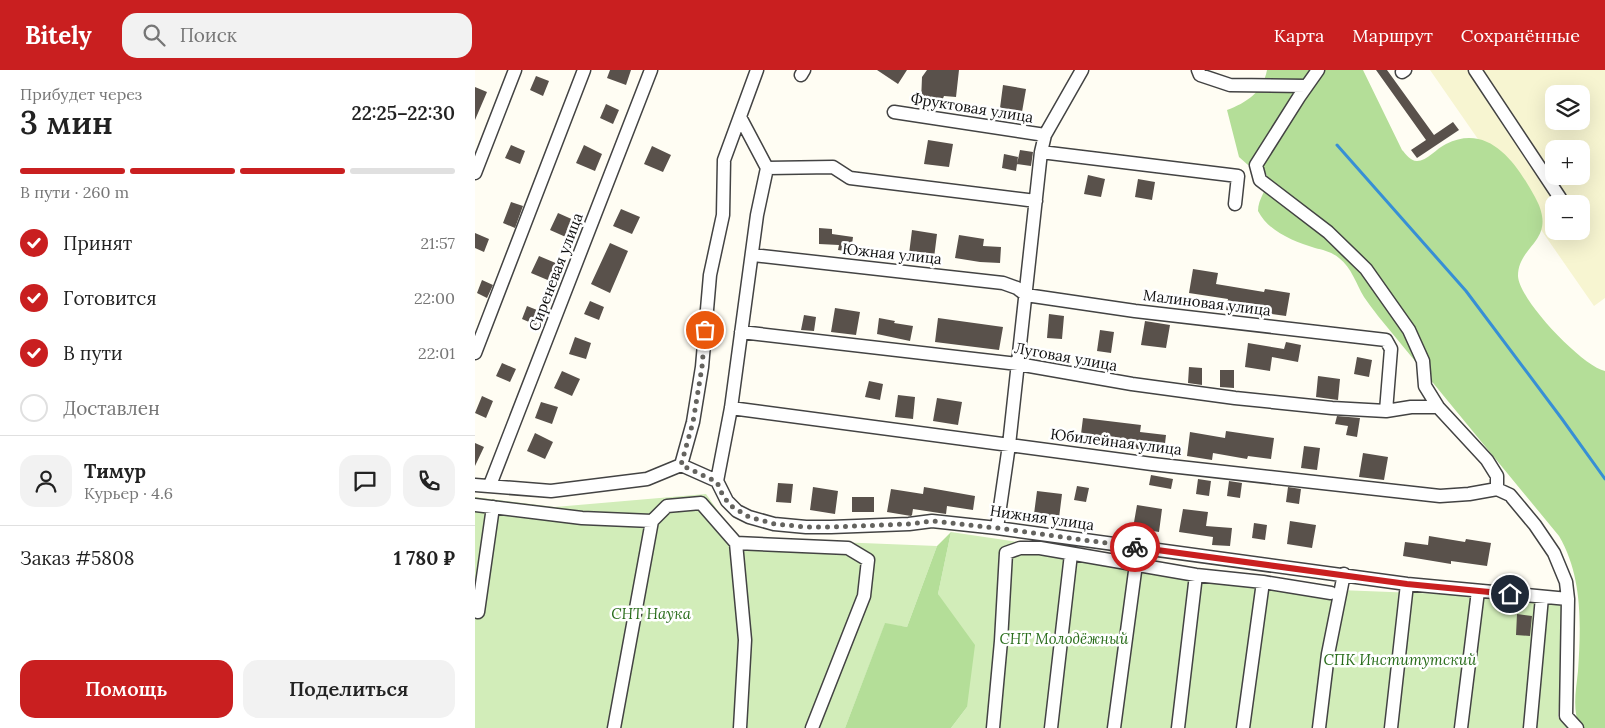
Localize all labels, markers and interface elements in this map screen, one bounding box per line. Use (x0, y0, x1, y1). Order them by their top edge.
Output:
search box (122, 13, 472, 58)
text: Bitely (25, 20, 92, 51)
icon: search (140, 21, 168, 49)
text: Поиск (180, 23, 237, 47)
text: Карта (1274, 24, 1324, 47)
text: Маршрут (1352, 24, 1433, 47)
text: Сохранённые (1461, 24, 1580, 47)
text: Прибудет через (20, 84, 142, 104)
map controls (1545, 85, 1590, 240)
button: layers (1545, 85, 1590, 130)
street label: Фруктовая улица (909, 88, 1035, 127)
text: 22:25–22:30 (352, 101, 455, 125)
text: 3 мин (20, 102, 113, 143)
button: + (1545, 140, 1590, 185)
text: В пути · 260 m (20, 182, 129, 202)
button: − (1545, 195, 1590, 240)
street label: Сиреневая улица (524, 210, 587, 334)
icon: check (20, 229, 48, 257)
text: Принят (63, 231, 132, 255)
text: 21:57 (420, 233, 455, 253)
street label: Южная улица (841, 239, 943, 268)
icon: check (20, 284, 48, 312)
street label: Малиновая улица (1142, 285, 1272, 320)
text: Готовится (63, 286, 157, 310)
text: 22:00 (414, 288, 455, 308)
pin (684, 309, 726, 351)
icon: bag (691, 316, 719, 344)
street label: Луговая улица (1013, 338, 1119, 375)
icon: check (20, 339, 48, 367)
text: В пути (63, 341, 123, 365)
text: 22:01 (418, 343, 455, 363)
text: Доставлен (63, 396, 160, 420)
street label: Юбилейная улица (1049, 424, 1183, 459)
button: person (20, 455, 72, 507)
button: chat (339, 455, 391, 507)
button: phone (403, 455, 455, 507)
text: Тимур (84, 459, 146, 483)
text: Курьер · 4.6 (84, 483, 173, 503)
street label: Нижняя улица (989, 501, 1096, 534)
courier (1110, 522, 1160, 572)
icon: bike (1121, 533, 1149, 561)
text: Заказ #5808 (20, 546, 134, 570)
text: 1 780 ₽ (394, 546, 455, 570)
pin (1489, 573, 1531, 615)
icon: home (1496, 580, 1524, 608)
park label: СНТ Наука (611, 604, 692, 623)
park label: СНТ Молодёжный (1000, 629, 1129, 648)
park label: СПК Институтский (1324, 650, 1477, 669)
button: Помощь (20, 660, 233, 718)
button: Поделиться (243, 660, 455, 718)

